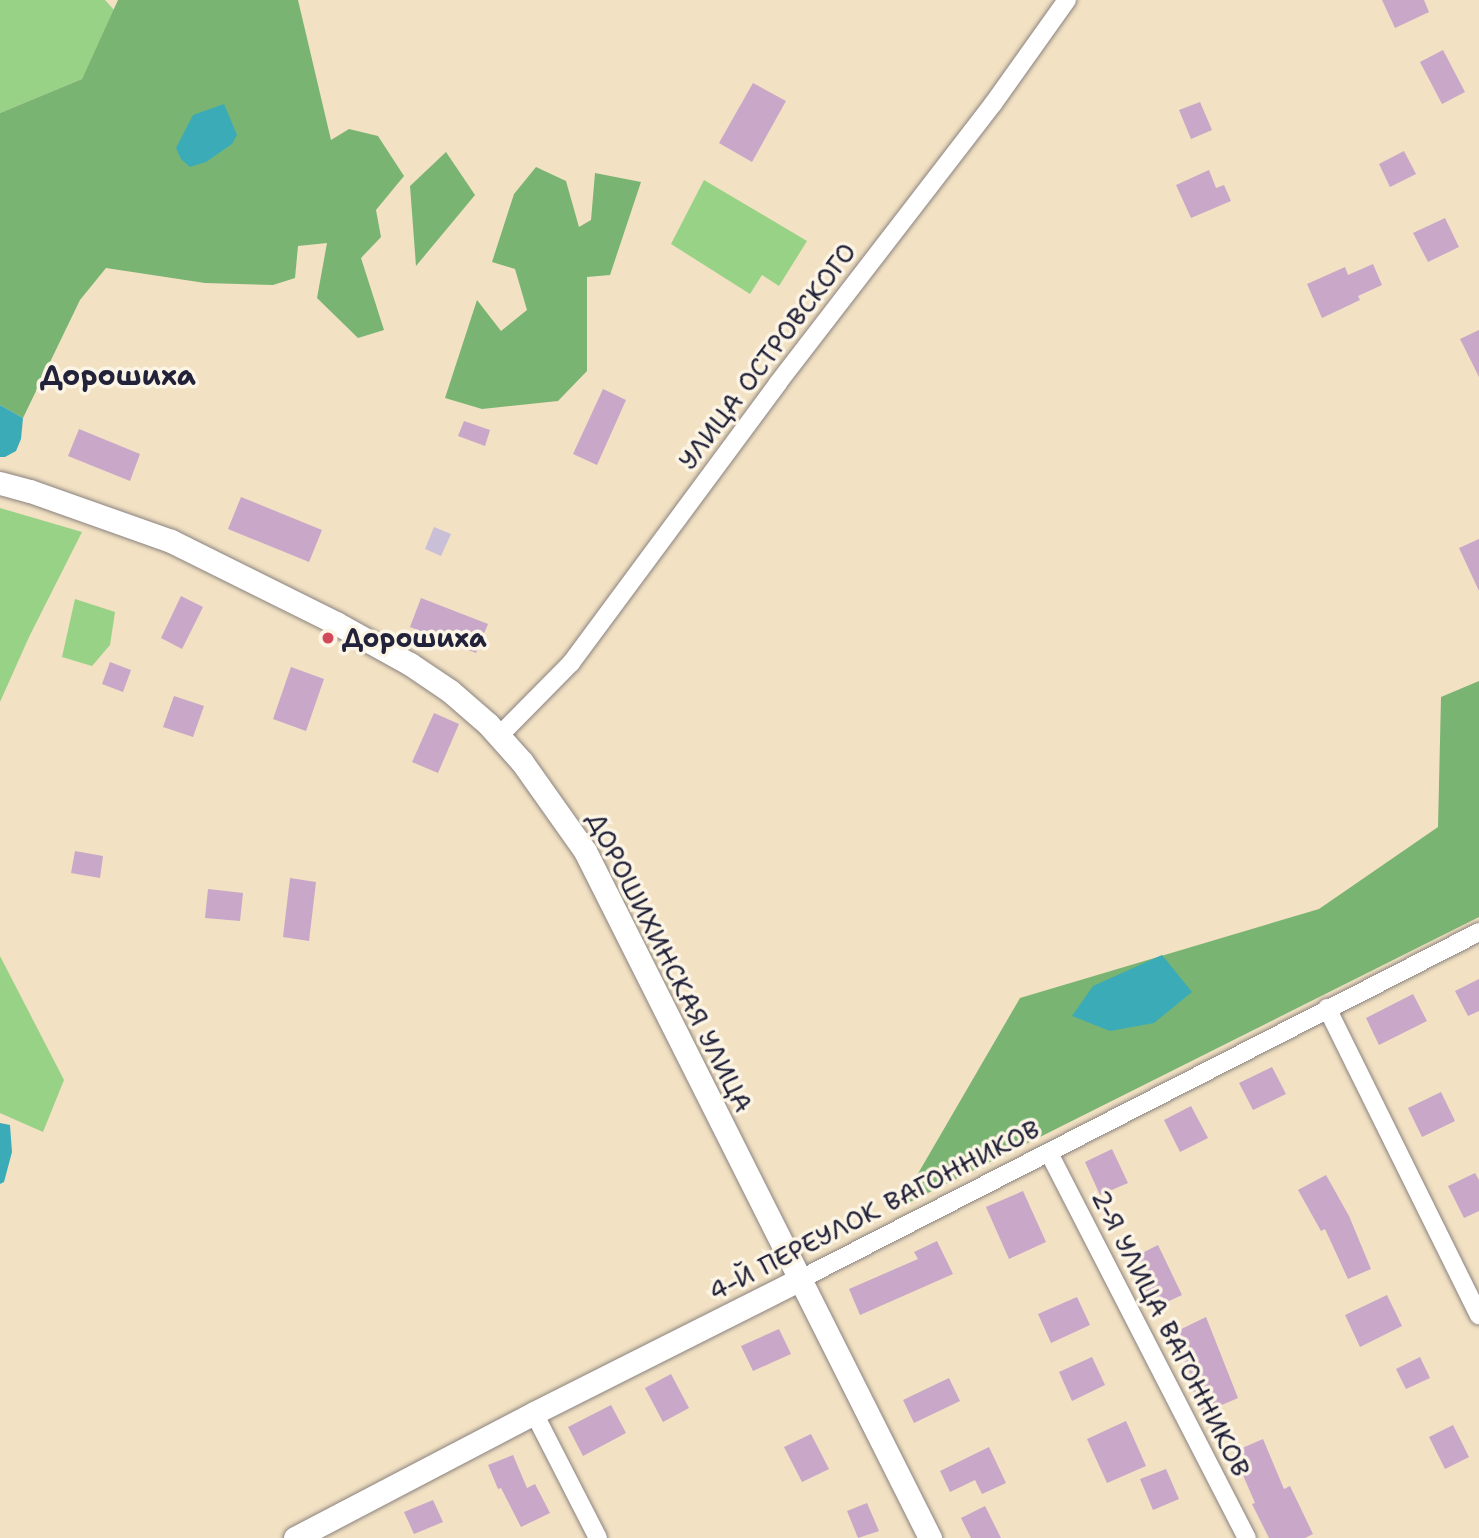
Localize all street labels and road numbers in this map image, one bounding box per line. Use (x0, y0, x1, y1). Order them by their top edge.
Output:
street label: УЛИЦА ОСТРОВСКОГО (672, 237, 862, 475)
street label: ДОРОШИХИНСКАЯ УЛИЦА (581, 807, 759, 1117)
street label: 4-Й ПЕРЕУЛОК ВАГОННИКОВ (703, 1113, 1045, 1307)
street label: 2-Я УЛИЦА ВАГОННИКОВ (1085, 1184, 1257, 1482)

